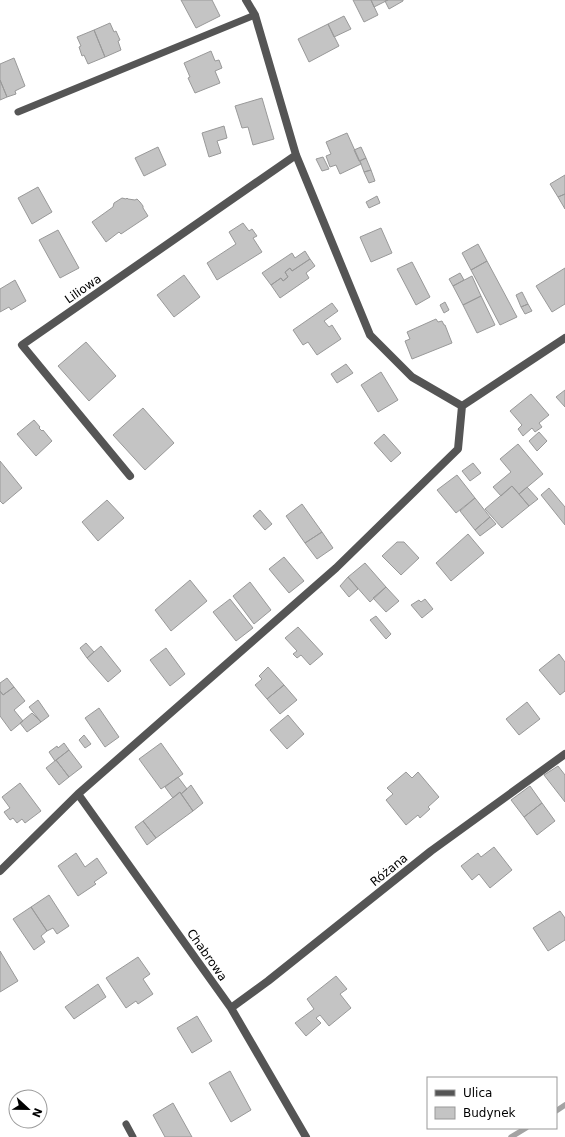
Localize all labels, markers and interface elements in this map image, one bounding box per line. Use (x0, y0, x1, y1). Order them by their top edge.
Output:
street label: Liliowa (62, 271, 104, 307)
street label: Różana (368, 851, 410, 889)
street label: Chabrowa (184, 926, 230, 984)
legend (427, 1077, 557, 1129)
text: Ulica (463, 1086, 492, 1100)
north arrow (8, 1089, 48, 1129)
text: N (29, 1106, 45, 1119)
text: Budynek (463, 1106, 516, 1120)

